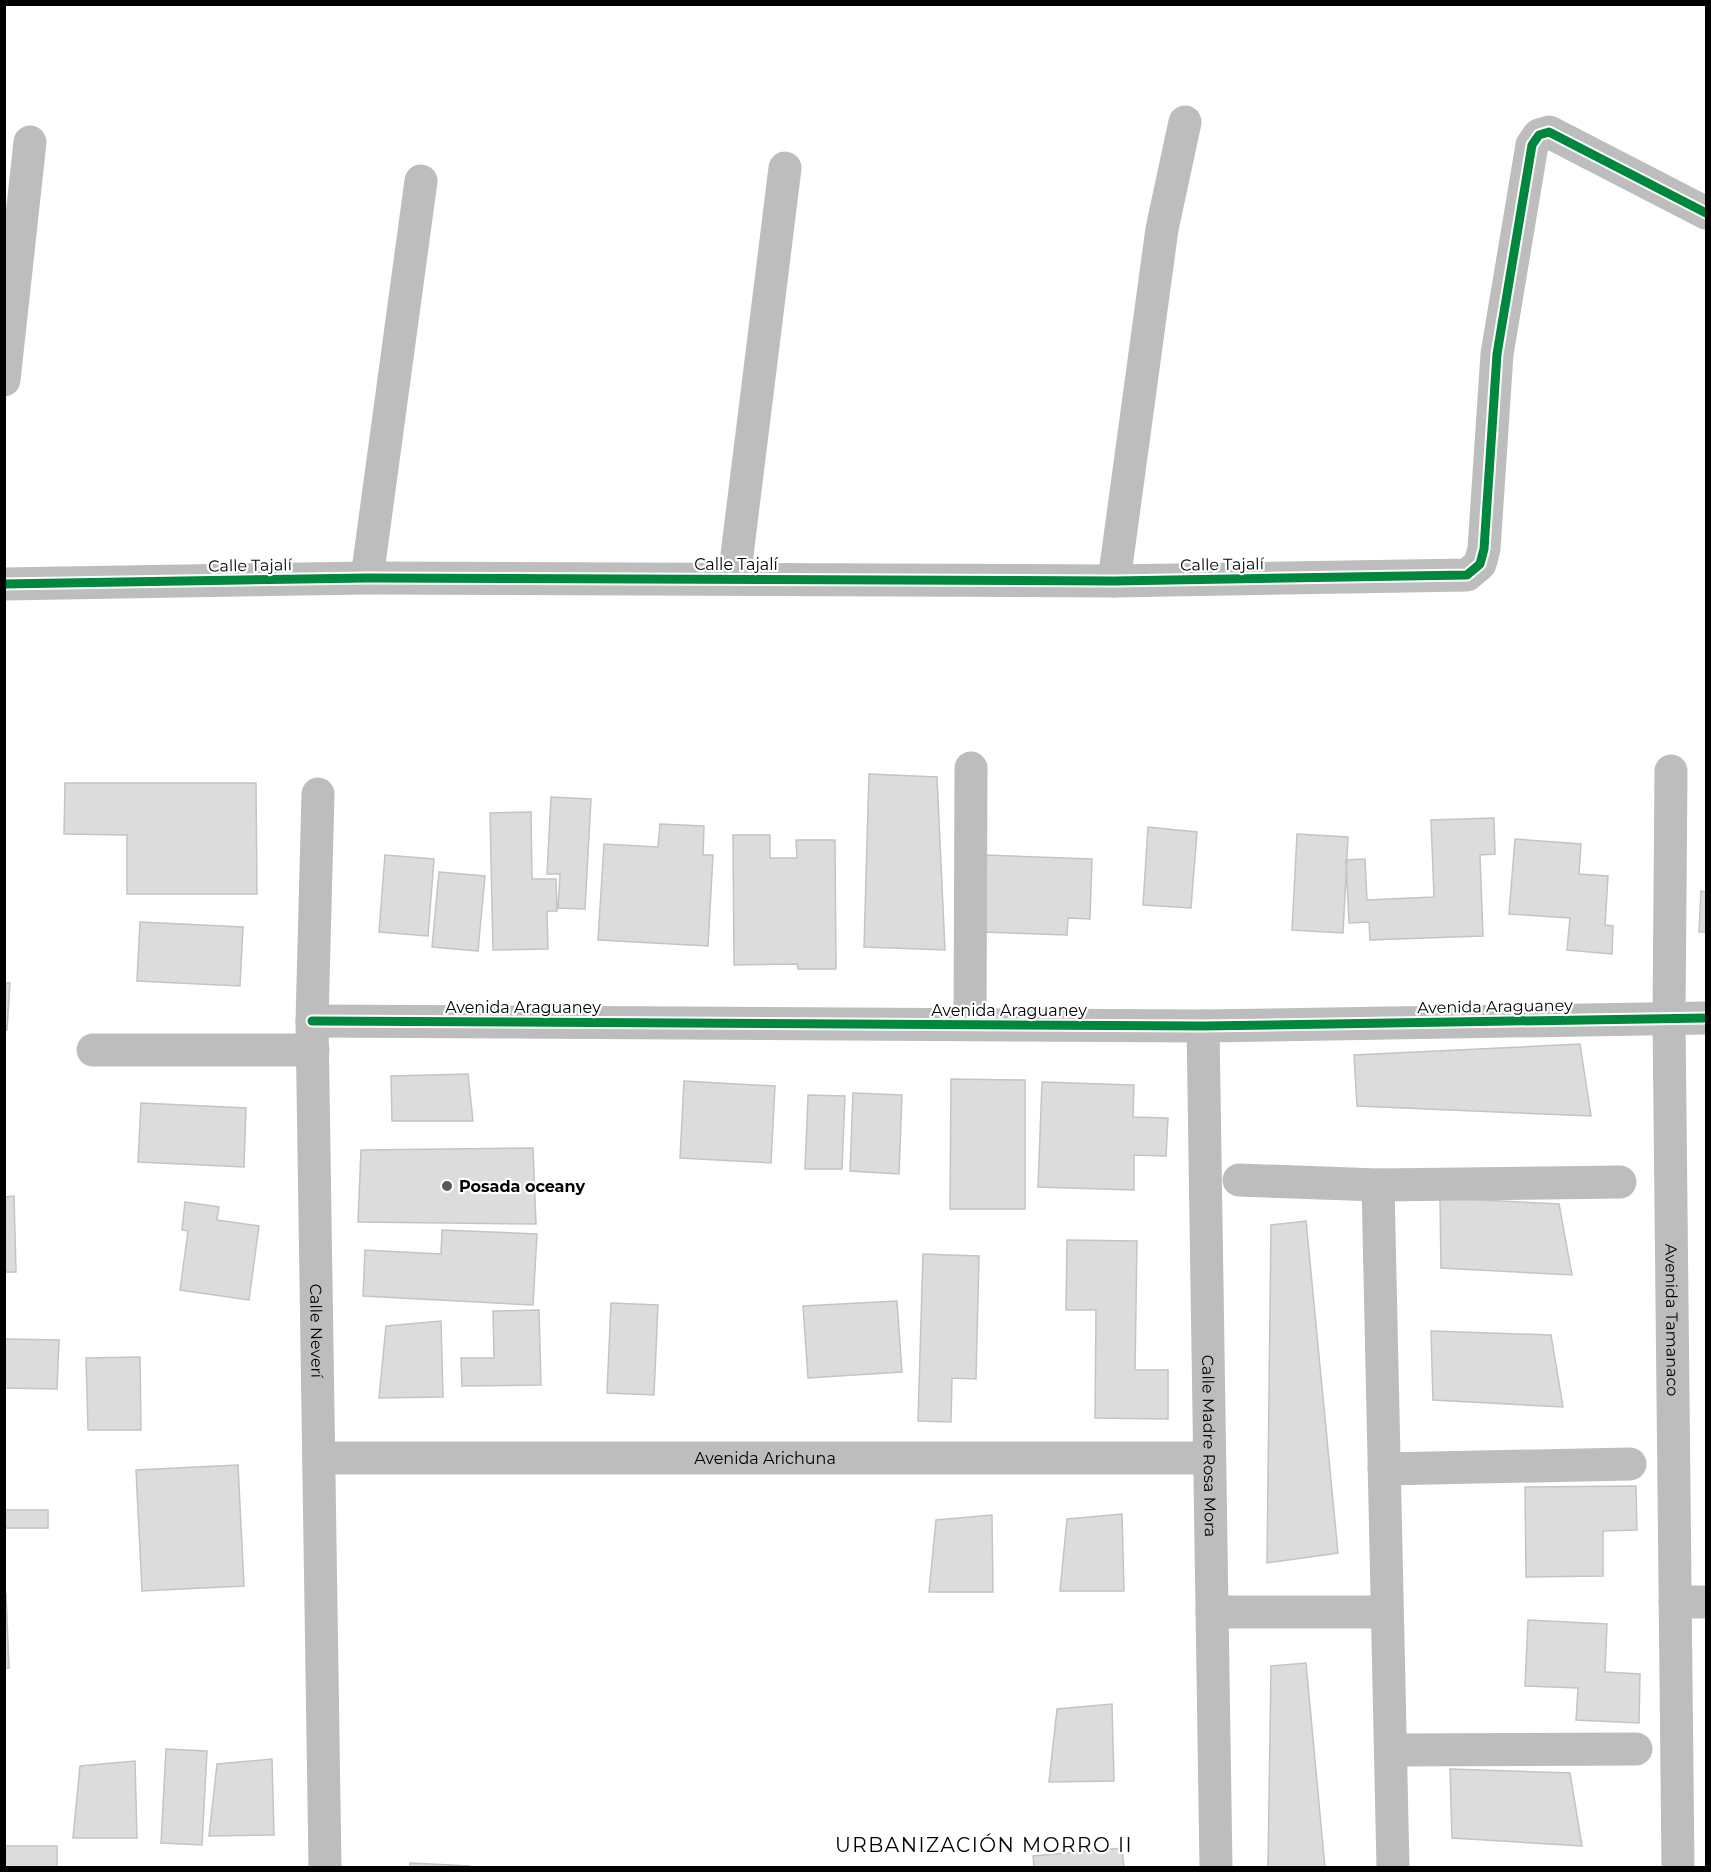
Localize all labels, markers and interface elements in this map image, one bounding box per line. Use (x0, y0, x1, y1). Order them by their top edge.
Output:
street label: Calle Tajalí (1180, 554, 1265, 575)
street label: Calle Tajalí (208, 555, 293, 576)
street label: Calle Tajalí (694, 555, 779, 574)
street label: Avenida Araguaney (1417, 996, 1573, 1017)
street label: Avenida Araguaney (445, 998, 601, 1017)
street label: Avenida Araguaney (931, 1001, 1087, 1020)
place label: Posada oceany (459, 1177, 585, 1196)
marker: Posada oceany (440, 1179, 454, 1193)
street label: Avenida Tamanaco (1661, 1244, 1682, 1396)
street label: Calle Neverí (306, 1284, 326, 1379)
street label: Calle Madre Rosa Mora (1198, 1355, 1220, 1537)
street label: Avenida Arichuna (694, 1449, 836, 1468)
district label: URBANIZACIÓN MORRO II (835, 1833, 1133, 1857)

